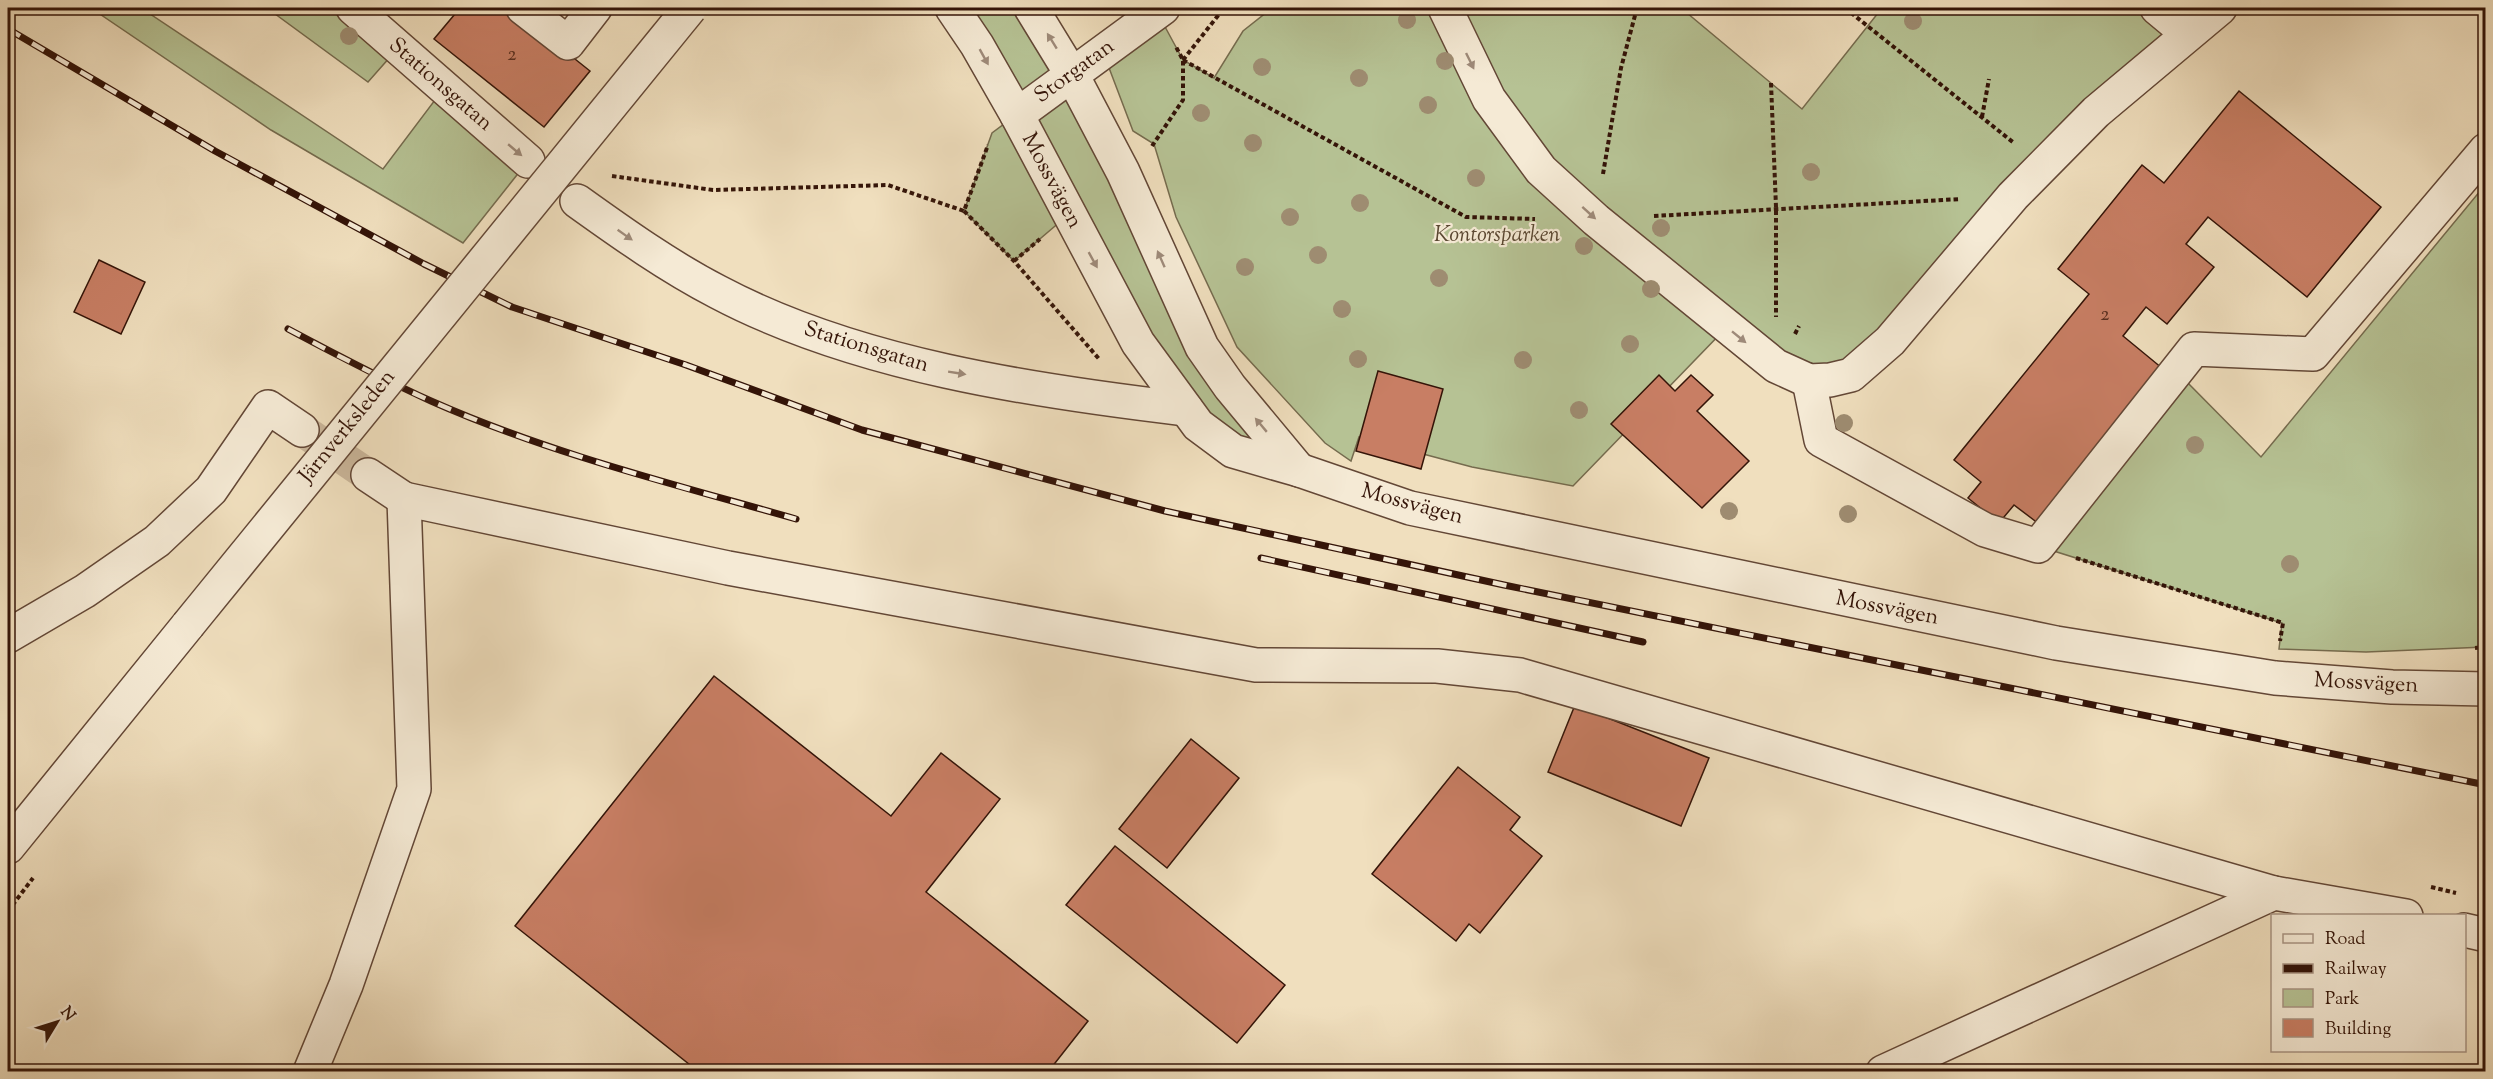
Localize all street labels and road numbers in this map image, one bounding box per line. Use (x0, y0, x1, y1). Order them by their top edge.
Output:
street label: Stationsgatan (381, 31, 499, 139)
street label: Storgatan (1028, 32, 1122, 112)
street label: Mossvägen (1012, 127, 1090, 235)
street label: Stationsgatan (800, 314, 932, 382)
street label: Järnverksleden (291, 363, 404, 492)
street label: Mossvägen (1357, 476, 1467, 534)
street label: Mossvägen (1833, 583, 1941, 635)
street label: Mossvägen (2313, 665, 2419, 703)

